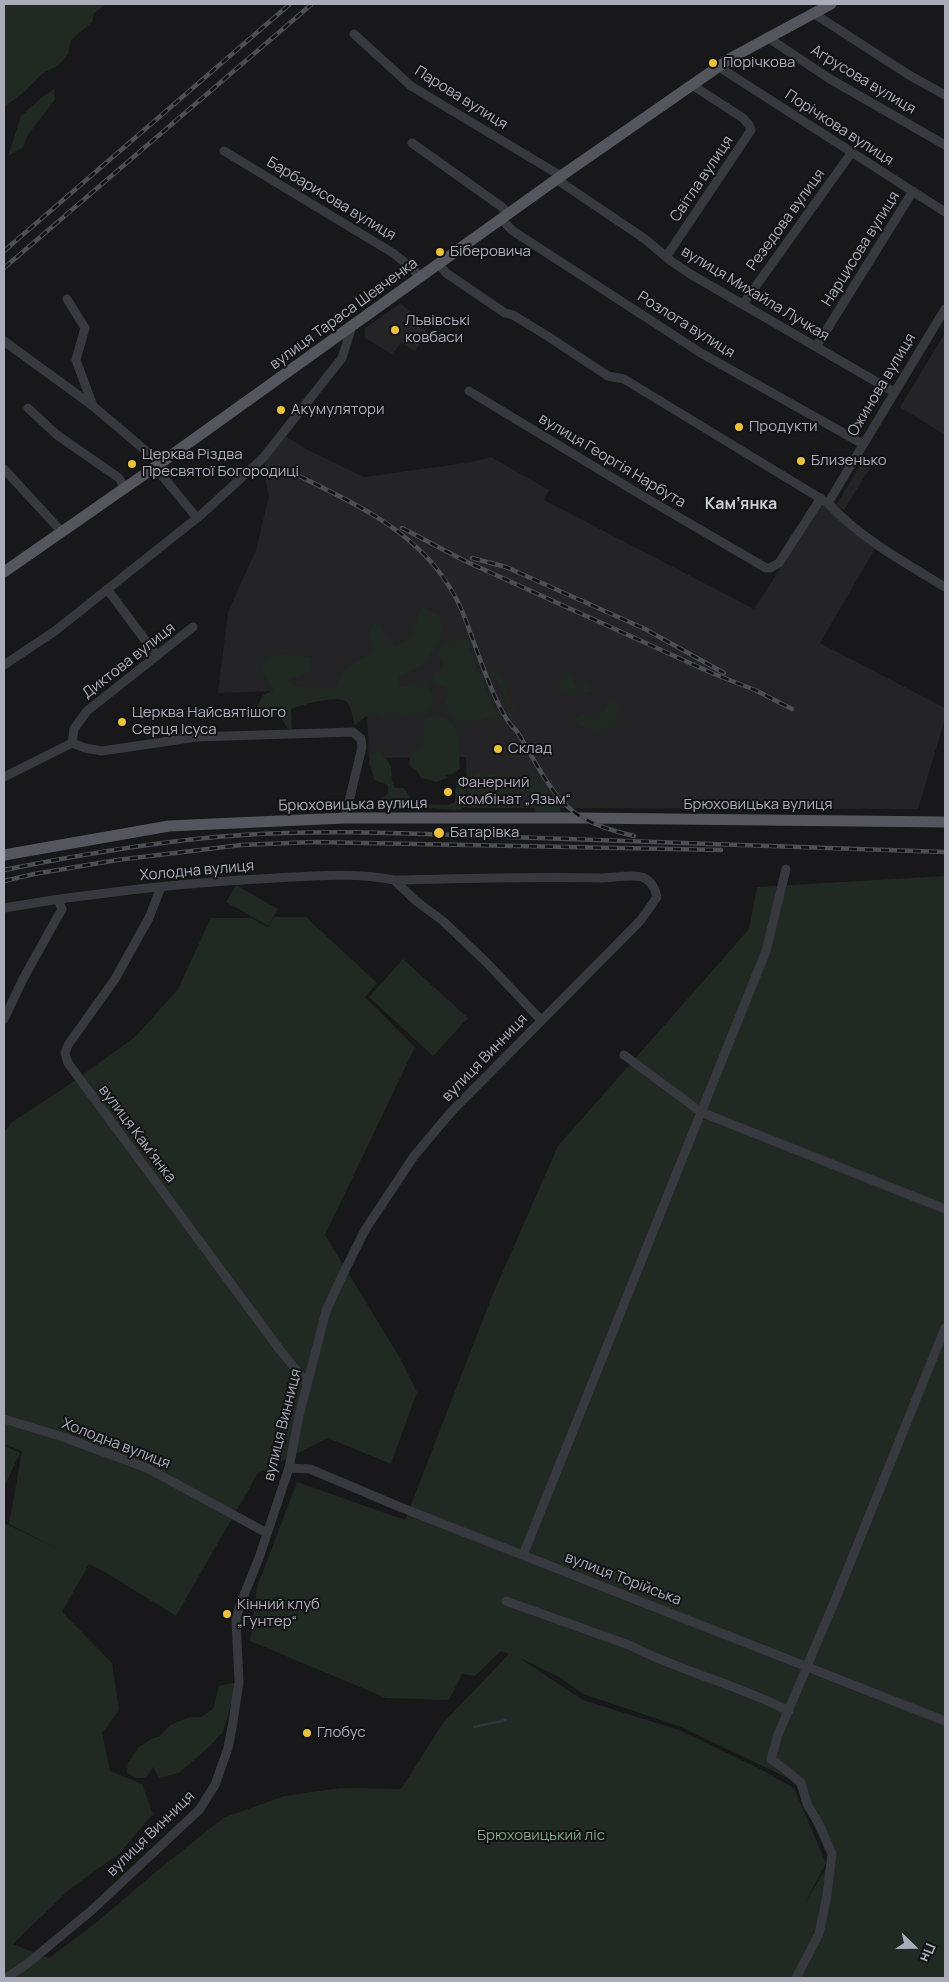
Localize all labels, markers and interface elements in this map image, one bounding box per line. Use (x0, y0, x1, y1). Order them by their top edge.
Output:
street label: Аґрусова вулиця (807, 42, 919, 118)
place label: Порічкова (723, 54, 795, 72)
marker: Порічкова (707, 57, 719, 69)
street label: Парова вулиця (411, 62, 511, 134)
street label: Порічкова вулиця (781, 86, 897, 170)
street label: Світла вулиця (667, 132, 737, 226)
street label: Барбарисова вулиця (263, 153, 399, 245)
street label: Резедова вулиця (743, 166, 829, 274)
street label: Нарцисова вулиця (818, 188, 904, 310)
place label: Біберовича (450, 243, 531, 261)
street label: вулиця Михайла Лучкая (678, 243, 832, 345)
marker: Біберовича (434, 246, 446, 258)
street label: вулиця Тараса Шевченка (267, 254, 421, 374)
street label: Розлога вулиця (634, 288, 738, 362)
place label: Львівські ковбаси (405, 312, 470, 347)
marker: Львівські ковбаси (389, 324, 401, 336)
street label: Ожинова вулиця (844, 330, 920, 440)
place label: Акумулятори (291, 401, 384, 419)
marker: Акумулятори (275, 404, 287, 416)
street label: вулиця Георгія Нарбута (535, 410, 689, 512)
place label: Продукти (749, 418, 818, 436)
marker: Продукти (733, 421, 745, 433)
place label: Церква Різдва Пресвятої Богородиці (142, 446, 299, 481)
place label: Близенько (811, 452, 887, 470)
marker: Близенько (795, 455, 807, 467)
marker: Церква Різдва Пресвятої Богородиці (126, 458, 138, 470)
district label: Кам’янка (705, 495, 777, 515)
street label: Диктова вулиця (79, 619, 179, 703)
place label: Церква Найсвятішого Серця Ісуса (132, 704, 286, 739)
marker: Церква Найсвятішого Серця Ісуса (116, 716, 128, 728)
place label: Склад (508, 740, 552, 758)
marker: Склад (492, 743, 504, 755)
place label: Фанерний комбінат „Язьм“ (458, 774, 571, 809)
marker: Фанерний комбінат „Язьм“ (442, 786, 454, 798)
street label: Брюховицька вулиця (278, 795, 428, 815)
street label: Брюховицька вулиця (683, 796, 833, 814)
place label: Батарівка (450, 824, 519, 842)
marker: Батарівка (432, 826, 446, 840)
street label: Холодна вулиця (139, 857, 255, 885)
street label: вулиця Винниця (439, 1010, 531, 1106)
street label: вулиця Камʼянка (95, 1082, 179, 1186)
street label: вулиця Винниця (260, 1367, 306, 1483)
street label: Холодна вулиця (59, 1415, 173, 1473)
street label: вулиця Торійська (562, 1549, 684, 1609)
place label: Кінний клуб „Гунтер“ (237, 1596, 320, 1631)
marker: Кінний клуб „Гунтер“ (221, 1608, 233, 1620)
place label: Глобус (317, 1724, 366, 1742)
marker: Глобус (301, 1727, 313, 1739)
street label: вулиця Винниця (103, 1788, 199, 1880)
park label: Брюховицький ліс (477, 1827, 605, 1845)
north arrow (889, 1922, 939, 1972)
text: Пн (916, 1940, 941, 1965)

